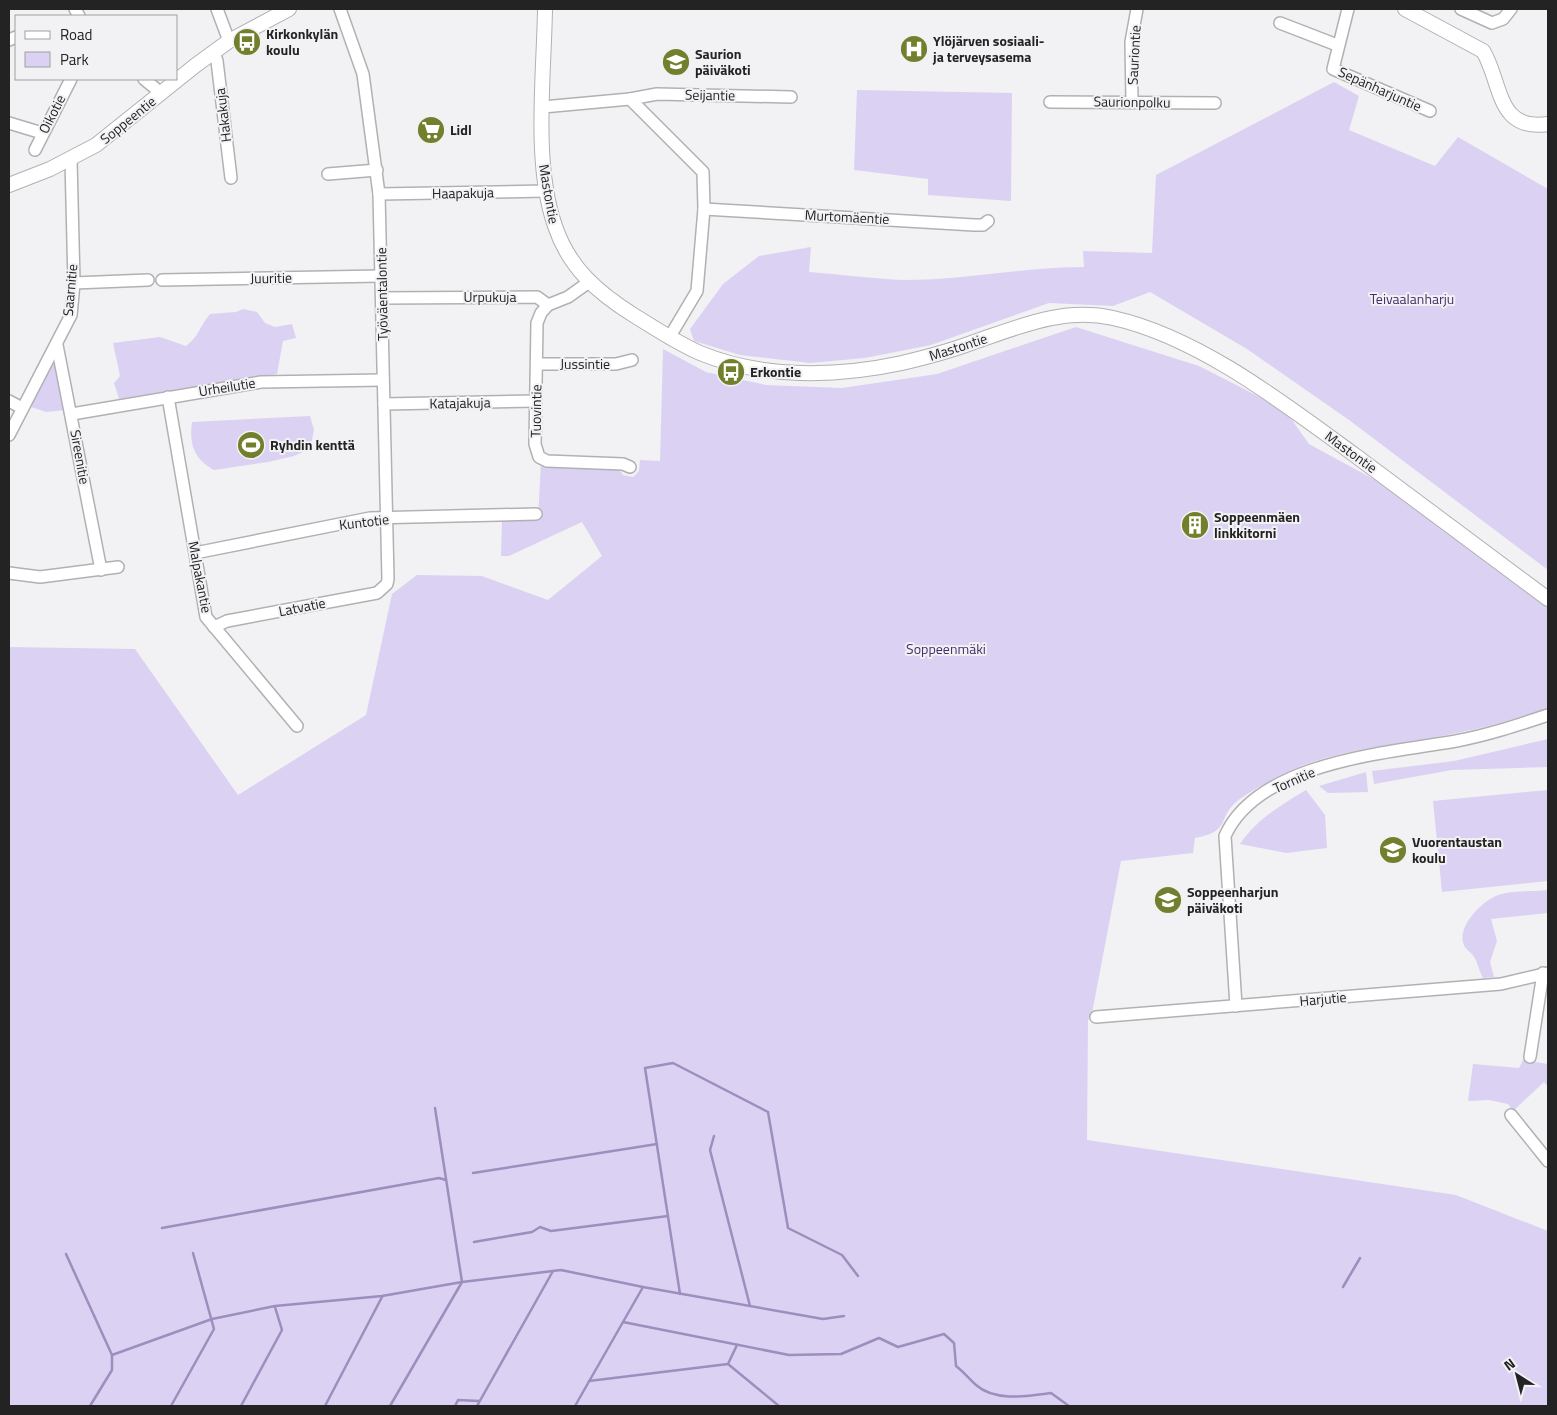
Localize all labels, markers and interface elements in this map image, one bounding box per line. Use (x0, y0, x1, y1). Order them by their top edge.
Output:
legend (15, 15, 178, 80)
text: Road (60, 23, 92, 46)
place label: Kirkonkylän koulu (266, 23, 338, 60)
street label: Sauriontie (1121, 25, 1146, 85)
bus stop icon: Kirkonkylän koulu (232, 27, 262, 57)
place label: Ylöjärven sosiaali- ja terveysasema (932, 30, 1045, 67)
hospital icon: Ylöjärven sosiaali- ja terveysasema (899, 34, 929, 64)
place label: Saurion päiväkoti (695, 43, 751, 80)
school or university icon: Saurion päiväkoti (661, 47, 691, 77)
text: Park (60, 48, 89, 71)
street label: Sepänharjuntie (1335, 61, 1425, 116)
street label: Seijantie (685, 84, 735, 105)
street label: Hakakuja (209, 87, 236, 143)
street label: Saurionpolku (1093, 90, 1171, 113)
street label: Oikotie (33, 91, 70, 137)
street label: Soppeentie (95, 91, 160, 149)
supermarket icon: Lidl (416, 115, 446, 145)
place label: Lidl (450, 119, 472, 140)
street label: Mastontie (534, 162, 565, 225)
street label: Haapakuja (432, 181, 494, 204)
street label: Murtomäentie (804, 204, 890, 229)
street label: Työväentalontie (370, 247, 393, 341)
street label: Saarnitie (57, 263, 82, 317)
street label: Juuritie (250, 267, 292, 288)
street label: Urpukuja (464, 286, 516, 307)
park label: Teivaalanharju (1370, 288, 1454, 309)
street label: Mastontie (926, 327, 990, 366)
street label: Jussintie (560, 353, 610, 374)
bus stop icon: Erkontie (716, 357, 746, 387)
place label: Erkontie (750, 361, 801, 382)
street label: Urheilutie (197, 372, 257, 401)
street label: Tuovintie (525, 384, 546, 438)
street label: Katajakuja (429, 391, 491, 414)
street label: Mastontie (1321, 425, 1382, 478)
street label: Sireenitie (65, 428, 96, 486)
sports icon: Ryhdin kenttä (236, 430, 266, 460)
place label: Ryhdin kenttä (270, 434, 355, 455)
place label: Soppeenmäen linkkitorni (1214, 506, 1300, 543)
street label: Kuntotie (338, 508, 390, 535)
building icon: Soppeenmäen linkkitorni (1180, 510, 1210, 540)
street label: Malpakantie (183, 539, 218, 615)
street label: Latvatie (277, 592, 327, 621)
park label: Soppeenmäki (906, 638, 986, 659)
street label: Tornitie (1269, 761, 1318, 798)
place label: Vuorentaustan koulu (1412, 831, 1502, 868)
school or university icon: Vuorentaustan koulu (1378, 835, 1408, 865)
place label: Soppeenharjun päiväkoti (1187, 881, 1279, 918)
school or university icon: Soppeenharjun päiväkoti (1153, 885, 1183, 915)
street label: Harjutie (1299, 986, 1347, 1011)
north arrow (1492, 1350, 1542, 1400)
text: N (1499, 1353, 1519, 1375)

